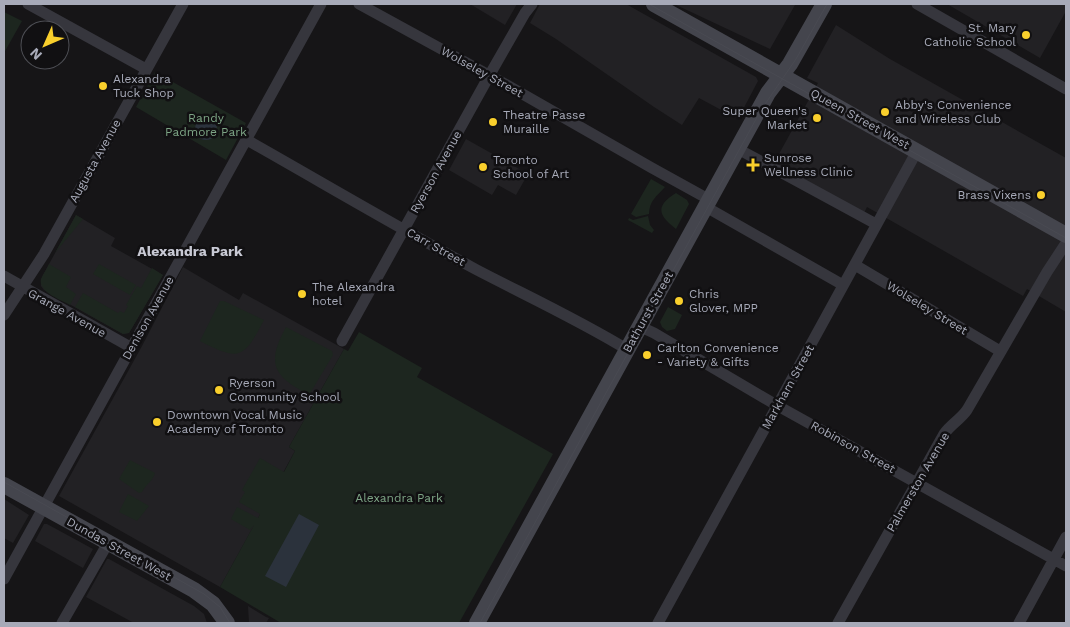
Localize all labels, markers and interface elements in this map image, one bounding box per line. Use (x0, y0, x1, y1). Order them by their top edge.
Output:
north arrow (20, 20, 70, 70)
place label: St. Mary Catholic School (924, 21, 1017, 49)
marker: St. Mary Catholic School (1020, 29, 1032, 41)
street label: Wolseley Street (439, 44, 525, 100)
text: N (26, 45, 45, 64)
place label: Alexandra Tuck Shop (113, 72, 174, 100)
marker: Alexandra Tuck Shop (97, 80, 109, 92)
street label: Queen Street West (808, 86, 912, 152)
place label: Abby's Convenience and Wireless Club (895, 98, 1012, 126)
place label: Super Queen's Market (722, 104, 807, 132)
marker: Abby's Convenience and Wireless Club (879, 106, 891, 118)
place label: Theatre Passe Muraille (503, 108, 585, 136)
park label: Randy Padmore Park (165, 111, 247, 139)
marker: Super Queen's Market (811, 112, 823, 124)
marker: Theatre Passe Muraille (487, 116, 499, 128)
street label: Augusta Avenue (66, 117, 124, 205)
street label: Ryerson Avenue (407, 128, 465, 216)
place label: Sunrose Wellness Clinic (764, 151, 853, 179)
place label: Toronto School of Art (493, 153, 569, 181)
marker: Sunrose Wellness Clinic (746, 158, 760, 172)
marker: Toronto School of Art (477, 161, 489, 173)
place label: Brass Vixens (958, 188, 1031, 202)
marker: Brass Vixens (1035, 189, 1047, 201)
street label: Carr Street (404, 225, 468, 269)
district label: Alexandra Park (137, 243, 243, 259)
street label: Bathurst Street (620, 269, 676, 355)
street label: Denison Avenue (119, 274, 177, 362)
street label: Wolseley Street (884, 278, 970, 338)
place label: The Alexandra hotel (312, 280, 395, 308)
street label: Grange Avenue (26, 286, 108, 340)
place label: Chris Glover, MPP (689, 287, 758, 315)
marker: The Alexandra hotel (296, 288, 308, 300)
marker: Chris Glover, MPP (673, 295, 685, 307)
place label: Carlton Convenience - Variety & Gifts (657, 341, 779, 369)
street label: Markham Street (759, 342, 817, 432)
marker: Carlton Convenience - Variety & Gifts (641, 349, 653, 361)
place label: Ryerson Community School (229, 376, 341, 404)
marker: Ryerson Community School (213, 384, 225, 396)
place label: Downtown Vocal Music Academy of Toronto (167, 408, 303, 436)
marker: Downtown Vocal Music Academy of Toronto (151, 416, 163, 428)
street label: Robinson Street (808, 418, 898, 476)
street label: Palmerston Avenue (884, 430, 952, 534)
park label: Alexandra Park (355, 491, 443, 505)
street label: Dundas Street West (64, 514, 174, 584)

